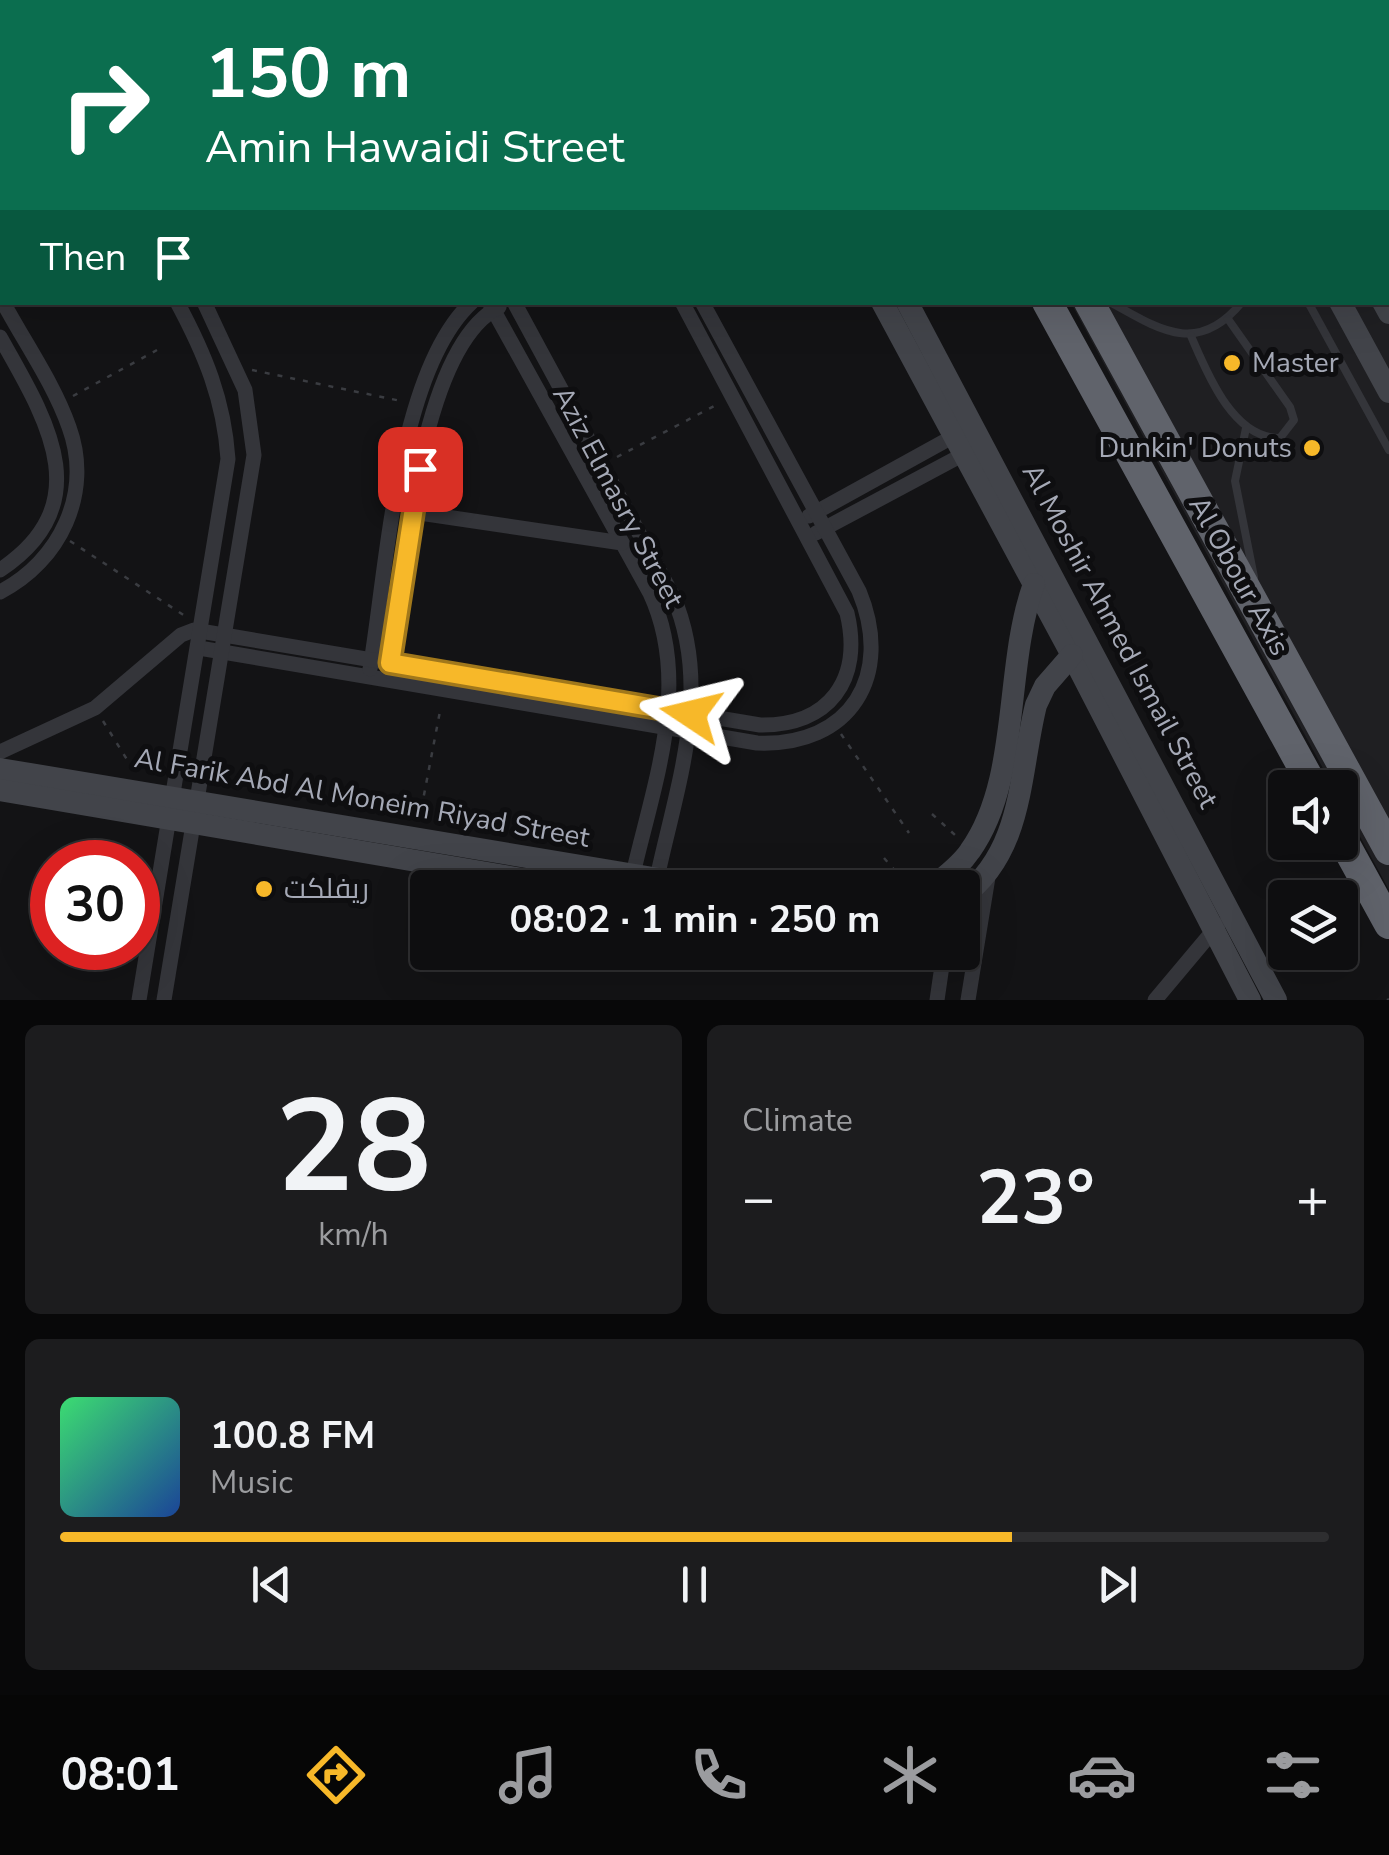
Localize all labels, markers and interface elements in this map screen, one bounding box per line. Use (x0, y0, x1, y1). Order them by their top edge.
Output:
text: 150 m (205, 26, 411, 122)
icon: right (40, 40, 170, 170)
text: Amin Hawaidi Street (205, 117, 624, 178)
icon: arrive (146, 230, 201, 285)
text: Then (40, 232, 126, 283)
place label: Master (1252, 344, 1339, 382)
marker: Master (1221, 352, 1243, 374)
street label: Aziz Elmasry Street (544, 380, 693, 615)
pin (378, 427, 463, 512)
place label: Dunkin' Donuts (1099, 429, 1292, 467)
marker: Dunkin' Donuts (1301, 437, 1323, 459)
icon: arrive (393, 442, 448, 497)
street label: Al Moshir Ahmed Ismail Street (1013, 457, 1227, 815)
street label: Al Obour Axis (1180, 490, 1298, 662)
position arrow (639, 662, 743, 766)
street label: Al Farik Abd Al Moneim Riyad Street (131, 739, 593, 857)
map controls (1268, 770, 1358, 970)
button: sound (1268, 770, 1358, 860)
speed limit sign: 30 (30, 840, 160, 970)
place label: ريفلكت (284, 870, 369, 908)
marker: ريفلكت (253, 878, 275, 900)
button: layers (1268, 880, 1358, 970)
text: 08:02 · 1 min · 250 m (510, 894, 880, 945)
text: 28 (275, 1059, 432, 1236)
text: Climate (742, 1099, 853, 1142)
text: 23° (976, 1147, 1095, 1249)
text: − (742, 1161, 775, 1236)
text: + (1296, 1161, 1329, 1236)
text: km/h (318, 1213, 389, 1256)
text: 100.8 FM (210, 1410, 375, 1461)
text: Music (210, 1461, 293, 1504)
icon: previous (244, 1557, 299, 1612)
icon: pause (667, 1557, 722, 1612)
icon: next (1090, 1557, 1145, 1612)
icon: directions (301, 1740, 371, 1810)
icon: music (493, 1740, 563, 1810)
icon: phone (684, 1740, 754, 1810)
icon: climate (875, 1740, 945, 1810)
icon: car (1067, 1740, 1137, 1810)
icon: filters (1258, 1740, 1328, 1810)
text: 08:01 (61, 1745, 180, 1806)

